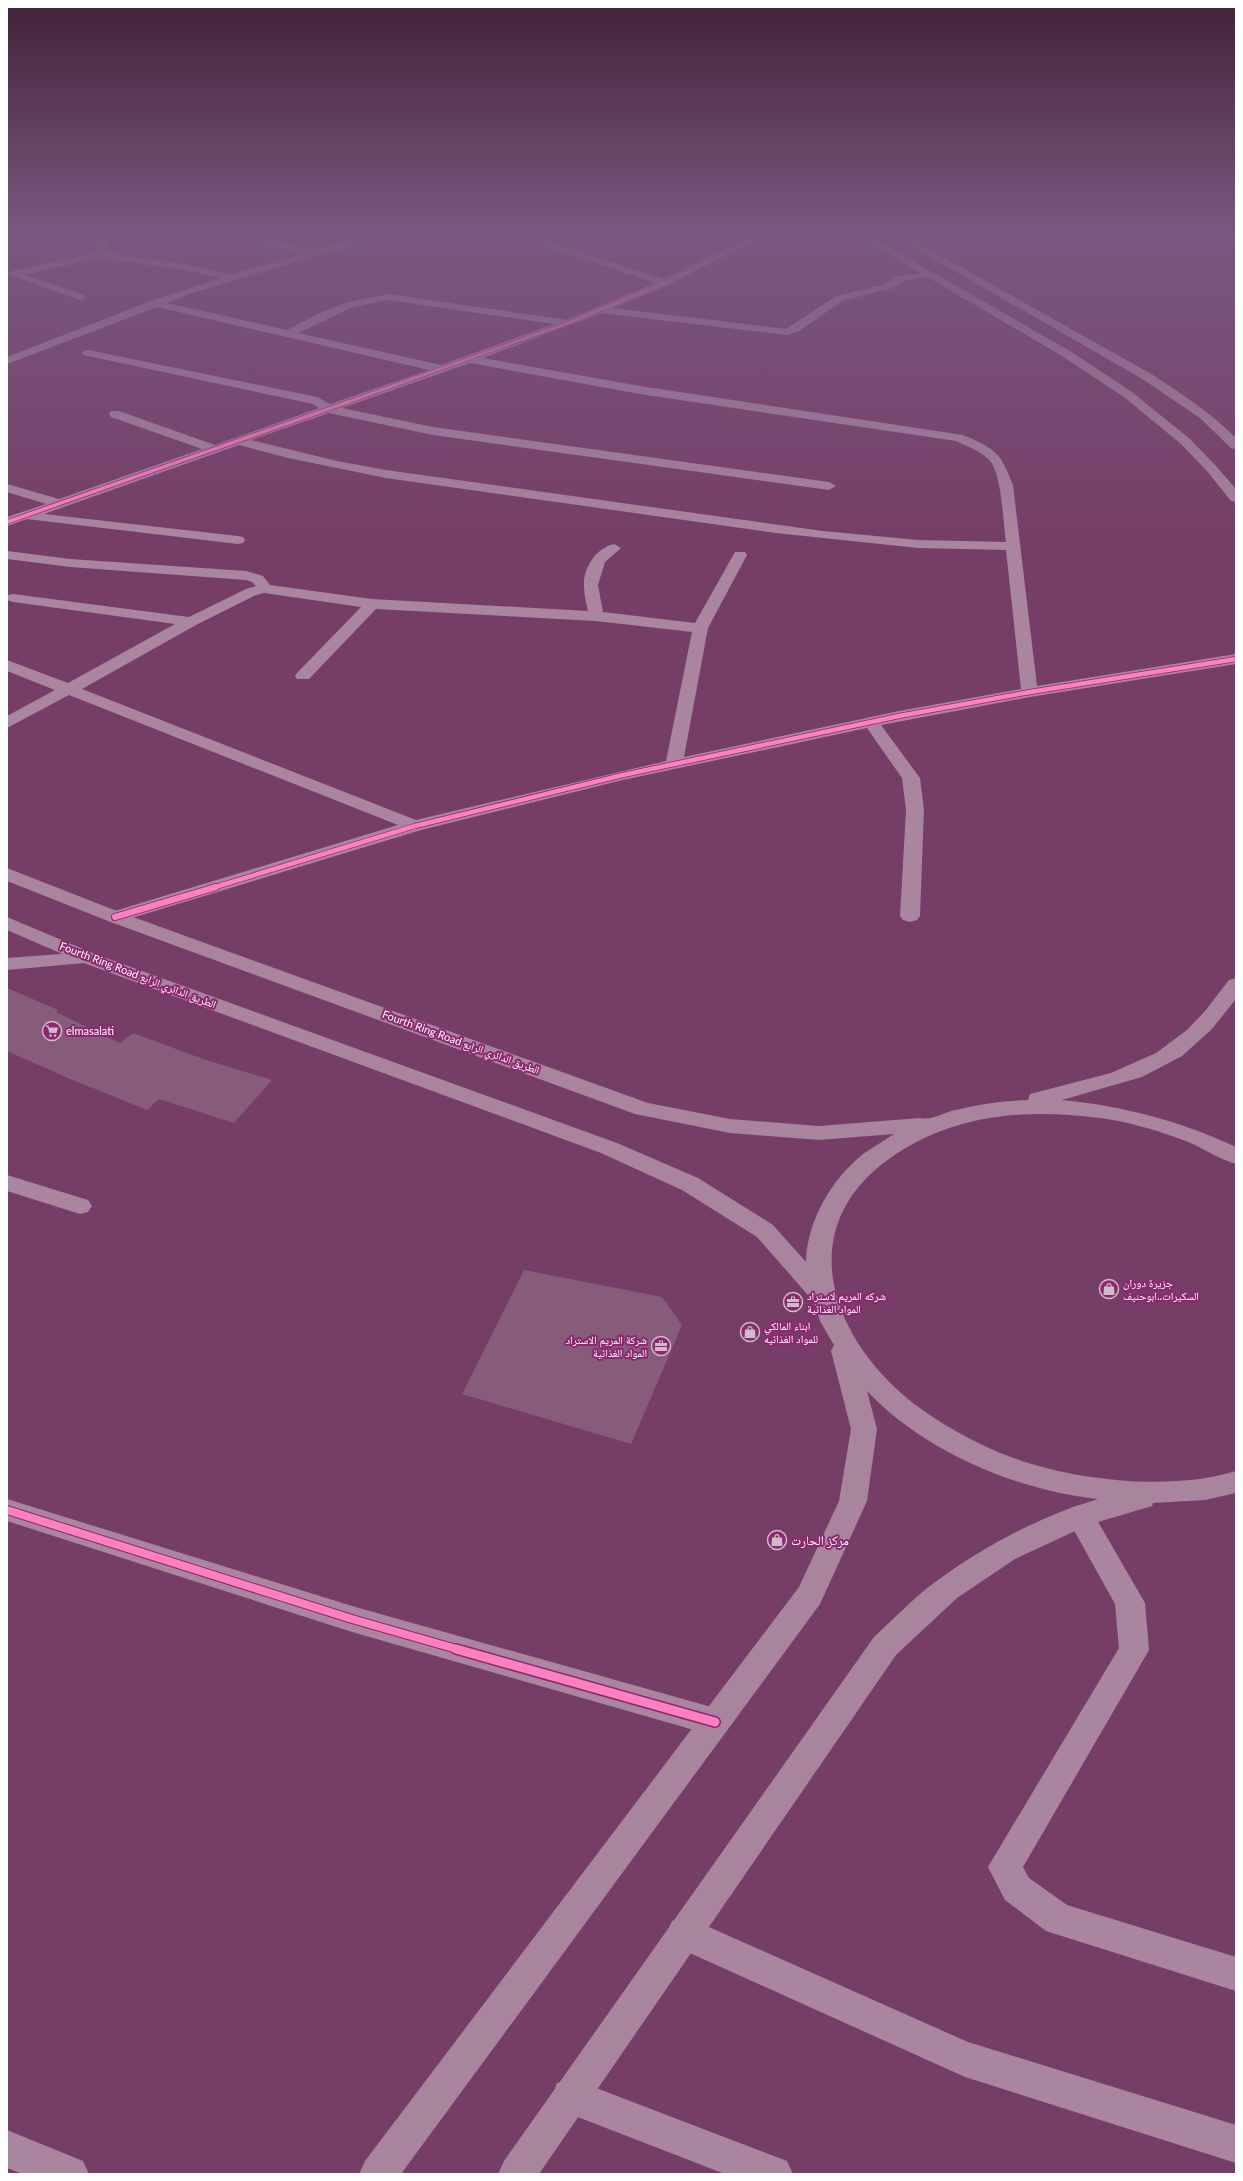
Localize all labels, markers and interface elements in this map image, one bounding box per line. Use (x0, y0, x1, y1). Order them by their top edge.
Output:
street label: Fourth Ring Road الطريق الدائري الرابع (57, 939, 218, 1013)
street label: Fourth Ring Road الطريق الدائري الرابع (380, 1007, 542, 1079)
supermarket icon: elmasalati (41, 1020, 63, 1042)
place label: elmasalati (66, 1024, 114, 1037)
place label: جزيرة دوران السكيرات..ابوحنيف (1123, 1276, 1199, 1302)
shop icon: جزيرة دوران السكيرات..ابوحنيف (1098, 1278, 1120, 1300)
place label: شركه المريم لاستراد المواد الغذائية (807, 1289, 886, 1315)
office icon: شركه المريم لاستراد المواد الغذائية (782, 1291, 804, 1313)
place label: ابناء المالكي للمواد الغذائيه (764, 1319, 818, 1345)
shop icon: ابناء المالكي للمواد الغذائيه (739, 1321, 761, 1343)
place label: شركة المريم الاستراد المواد الغذائية (566, 1333, 647, 1359)
office icon: شركة المريم الاستراد المواد الغذائية (650, 1335, 672, 1357)
shop icon: مركز الحارت (766, 1529, 788, 1551)
place label: مركز الحارت (791, 1532, 849, 1549)

